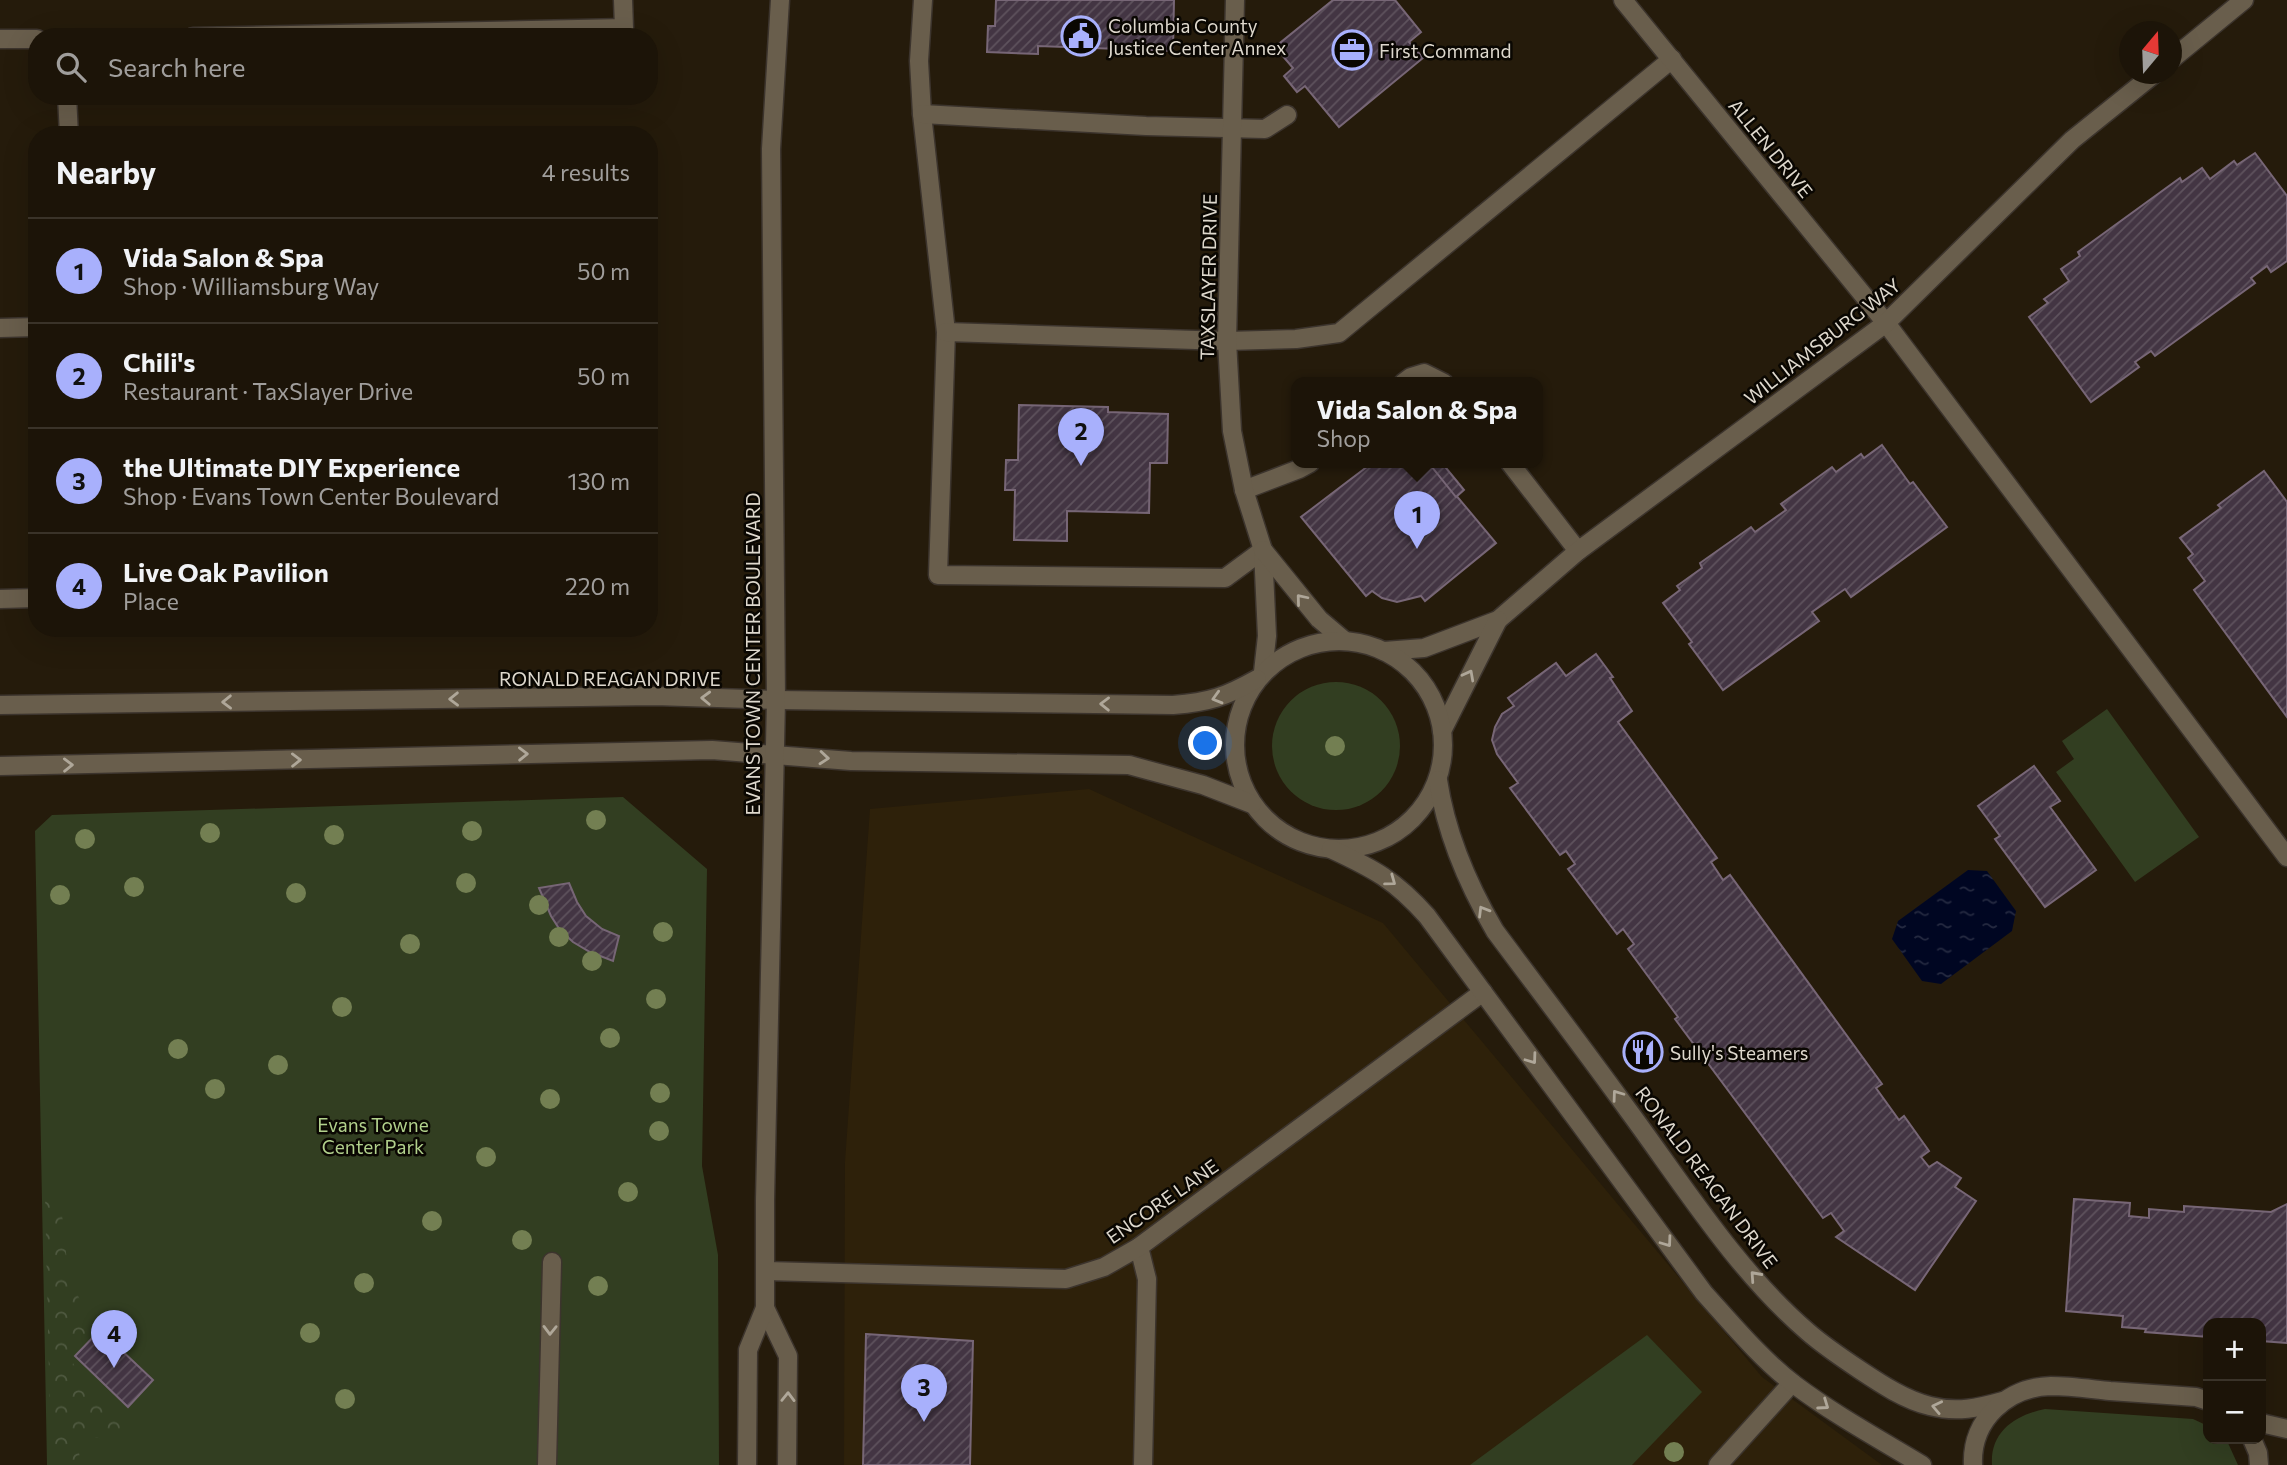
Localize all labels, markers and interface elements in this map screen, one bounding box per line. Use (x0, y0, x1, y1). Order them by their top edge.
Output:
place label: Columbia County Justice Center Annex (1108, 14, 1286, 59)
public building icon: Columbia County Justice Center Annex (1060, 15, 1102, 57)
north arrow (2119, 21, 2182, 84)
search box (28, 28, 658, 105)
office icon: First Command (1331, 29, 1373, 71)
place label: First Command (1379, 39, 1511, 62)
icon: search (52, 48, 90, 86)
text: Search here (108, 51, 246, 82)
street label: ALLEN DRIVE (1724, 94, 1818, 202)
text: Nearby (56, 153, 156, 190)
text: 4 results (542, 158, 630, 186)
street label: TAXSLAYER DRIVE (1195, 194, 1221, 360)
text: Vida Salon & Spa (123, 241, 324, 272)
text: 1 (74, 257, 84, 285)
text: 50 m (577, 257, 630, 285)
text: Shop · Williamsburg Way (123, 272, 379, 300)
street label: WILLIAMSBURG WAY (1739, 273, 1905, 409)
text: Chili's (123, 346, 195, 377)
text: 2 (72, 362, 86, 390)
text: 50 m (577, 362, 630, 390)
text: Restaurant · TaxSlayer Drive (123, 377, 413, 405)
popup (1291, 377, 1543, 468)
text: Vida Salon & Spa (1316, 393, 1518, 424)
pin: 2 (1058, 408, 1104, 466)
text: Shop (1316, 424, 1370, 452)
text: the Ultimate DIY Experience (123, 451, 460, 482)
text: 3 (72, 467, 86, 495)
text: 130 m (568, 467, 630, 495)
text: Shop · Evans Town Center Boulevard (123, 482, 499, 510)
pin: 1 (1394, 491, 1440, 549)
street label: EVANS TOWN CENTER BOULEVARD (741, 493, 764, 815)
text: Live Oak Pavilion (123, 556, 329, 587)
text: 4 (72, 572, 86, 600)
text: 220 m (565, 572, 630, 600)
text: Place (123, 587, 179, 615)
one-way arrow (1297, 594, 1309, 607)
street label: RONALD REAGAN DRIVE (499, 667, 721, 690)
one-way arrow (1461, 670, 1474, 683)
one-way arrow (700, 690, 711, 705)
one-way arrow (1211, 690, 1223, 705)
one-way arrow (448, 691, 459, 707)
one-way arrow (221, 694, 231, 710)
one-way arrow (1099, 696, 1110, 712)
your location (1188, 726, 1222, 760)
one-way arrow (518, 747, 529, 762)
one-way arrow (819, 750, 830, 765)
one-way arrow (290, 752, 301, 767)
one-way arrow (63, 757, 74, 773)
one-way arrow (1383, 873, 1396, 886)
one-way arrow (1479, 906, 1492, 919)
restaurant icon: Sully's Steamers (1622, 1031, 1664, 1073)
place label: Sully's Steamers (1670, 1041, 1808, 1064)
one-way arrow (1524, 1051, 1536, 1064)
street label: RONALD REAGAN DRIVE (1631, 1082, 1783, 1272)
one-way arrow (1613, 1090, 1626, 1103)
park label: Evans Towne Center Park (317, 1113, 429, 1158)
street label: ENCORE LANE (1102, 1154, 1222, 1248)
one-way arrow (1659, 1234, 1671, 1247)
one-way arrow (1750, 1271, 1763, 1284)
pin: 4 (91, 1310, 137, 1368)
map controls (2203, 1318, 2266, 1444)
button: + (2203, 1318, 2266, 1381)
one-way arrow (543, 1325, 558, 1336)
pin: 3 (901, 1364, 947, 1422)
button: − (2203, 1381, 2266, 1444)
one-way arrow (780, 1391, 796, 1402)
one-way arrow (1816, 1397, 1829, 1409)
one-way arrow (1931, 1400, 1943, 1415)

